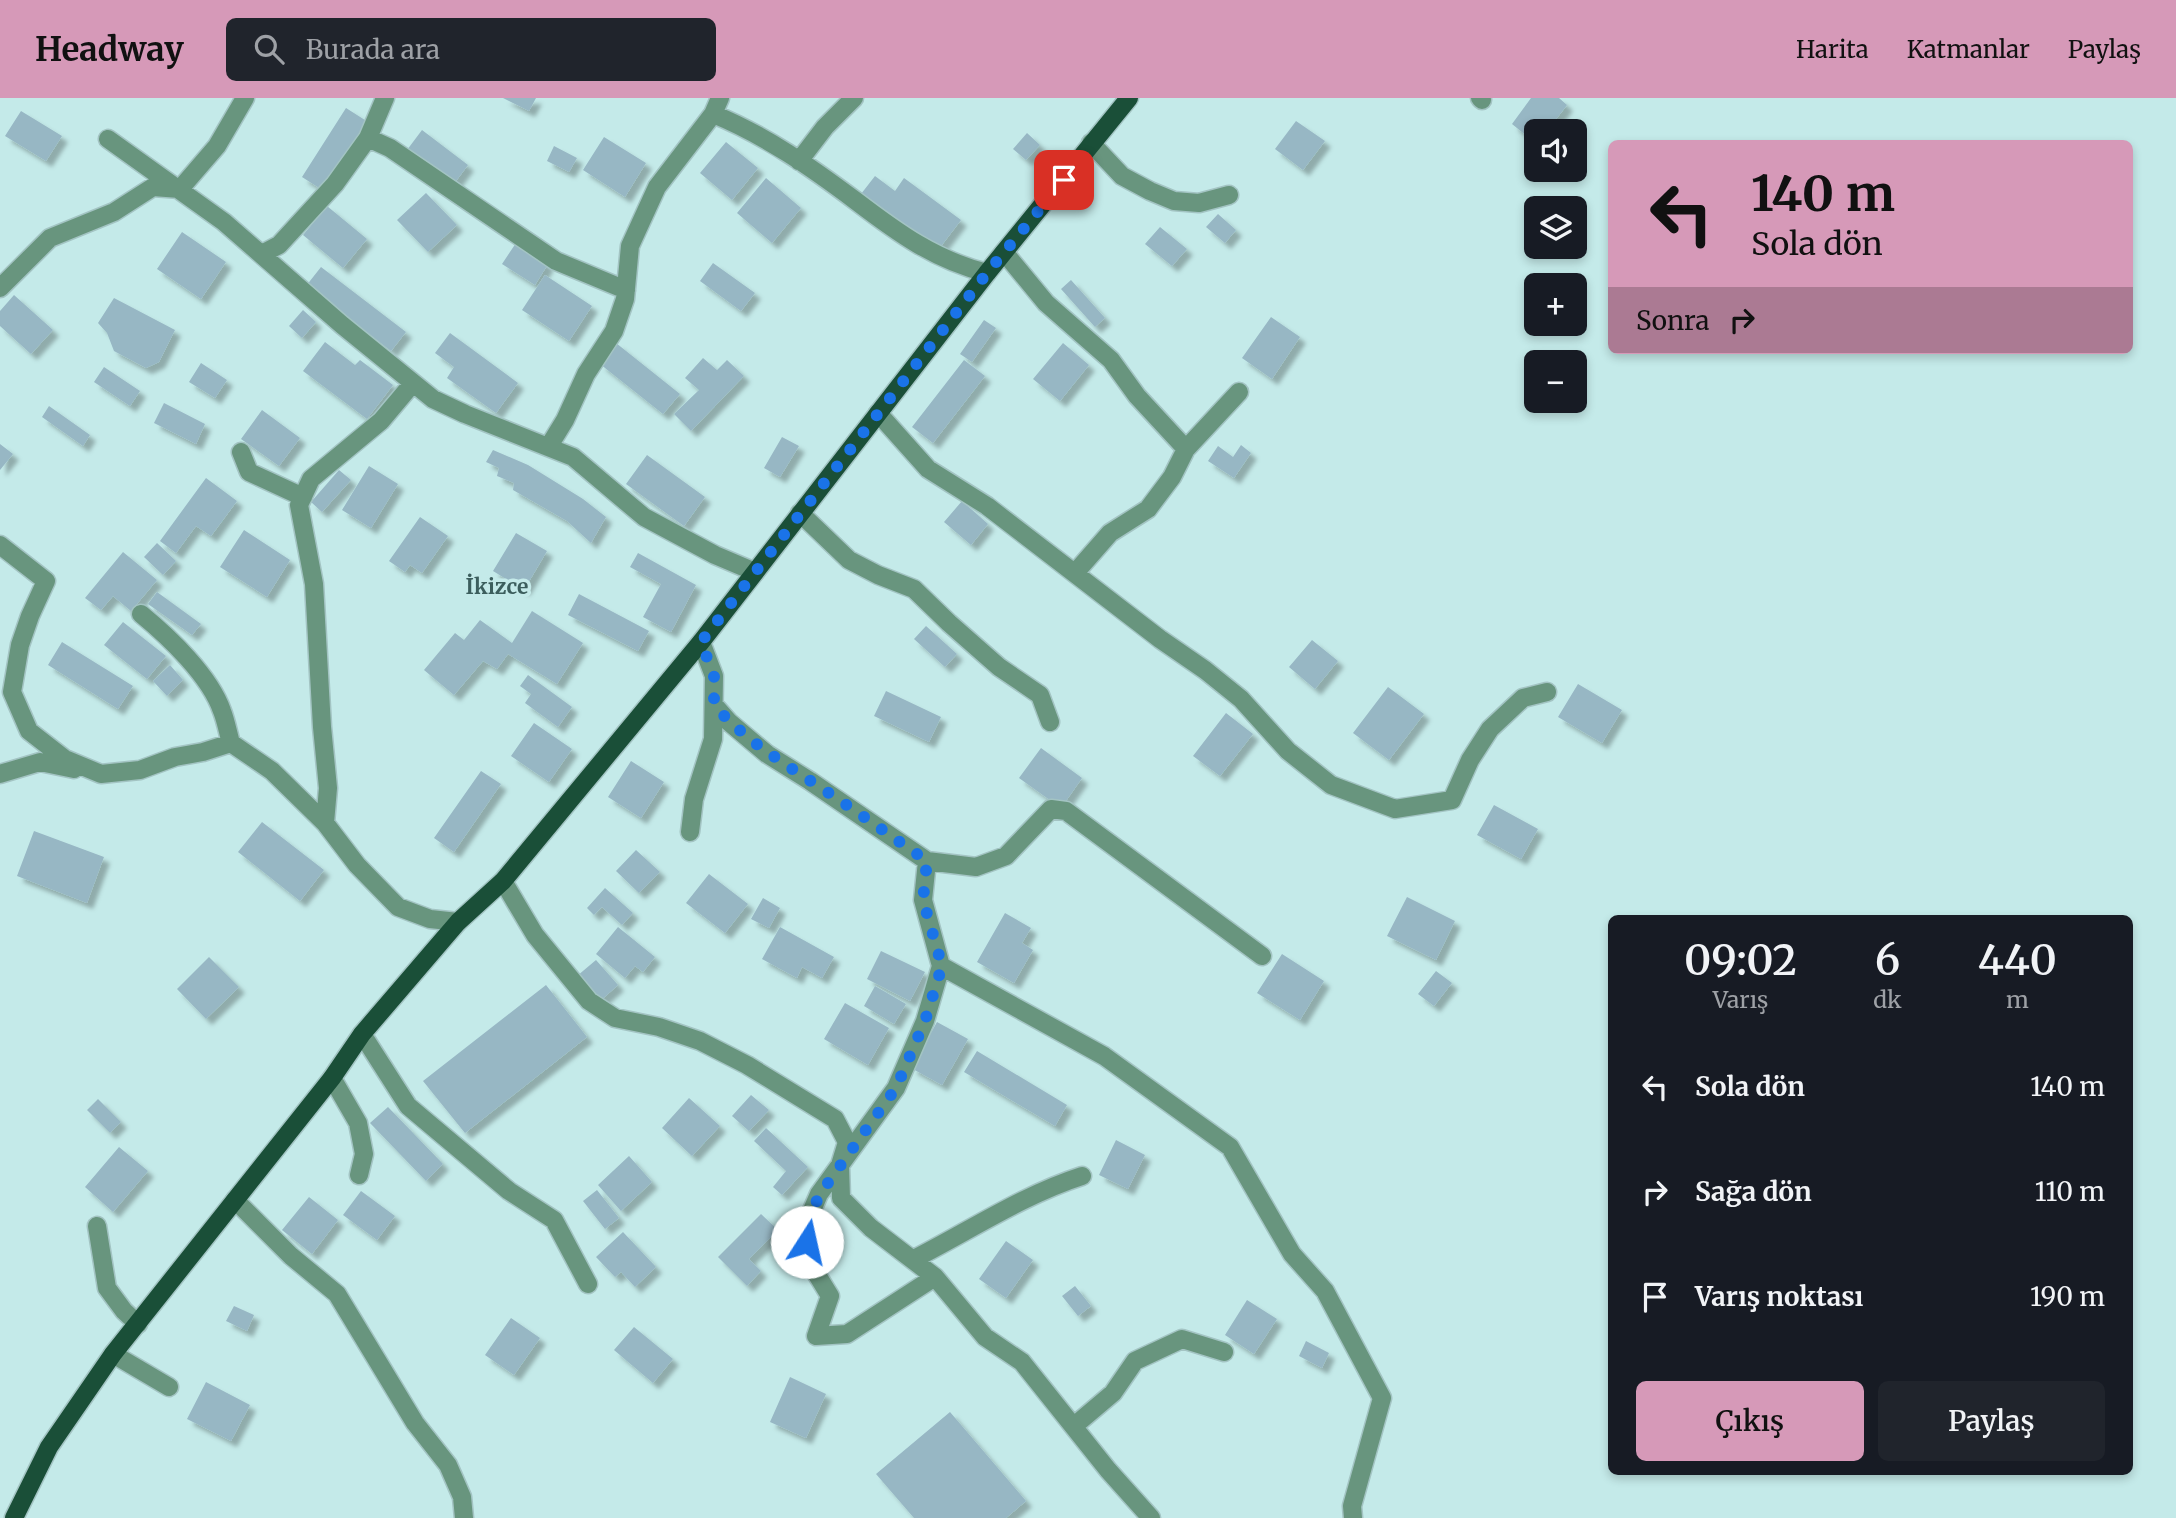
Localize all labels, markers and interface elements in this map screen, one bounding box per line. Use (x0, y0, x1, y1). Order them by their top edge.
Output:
search box (226, 18, 716, 81)
text: Headway (35, 29, 184, 70)
icon: search (250, 30, 288, 68)
text: Burada ara (306, 33, 440, 66)
text: Harita (1796, 34, 1869, 65)
text: Katmanlar (1907, 34, 2030, 65)
text: Paylaş (2068, 34, 2141, 65)
map controls (1524, 119, 1587, 413)
button: sound (1524, 119, 1587, 182)
pin (1034, 150, 1094, 210)
icon: arrive (1045, 161, 1083, 199)
text: 140 m (1751, 163, 1895, 224)
icon: left (1636, 168, 1727, 259)
button: layers (1524, 196, 1587, 259)
text: Sola dön (1751, 224, 1883, 264)
button: + (1524, 273, 1587, 336)
icon: right (1723, 301, 1761, 339)
text: Sonra (1636, 304, 1709, 337)
button: − (1524, 350, 1587, 413)
district label: İkizce (466, 573, 528, 600)
text: 09:02 (1684, 934, 1797, 986)
text: 6 (1875, 934, 1900, 986)
text: 440 (1978, 934, 2057, 986)
text: Varış (1713, 985, 1768, 1014)
text: dk (1873, 985, 1902, 1014)
text: m (2006, 985, 2029, 1014)
icon: left (1636, 1068, 1674, 1106)
text: Sola dön (1695, 1070, 1805, 1103)
text: 140 m (2030, 1070, 2105, 1103)
icon: right (1636, 1173, 1674, 1211)
text: Sağa dön (1695, 1175, 1812, 1208)
text: 110 m (2035, 1175, 2105, 1208)
position arrow (770, 1205, 844, 1279)
icon: arrive (1636, 1278, 1674, 1316)
text: Varış noktası (1695, 1280, 1863, 1313)
text: 190 m (2030, 1280, 2105, 1313)
button: Çıkış (1636, 1381, 1864, 1461)
button: Paylaş (1878, 1381, 2105, 1461)

